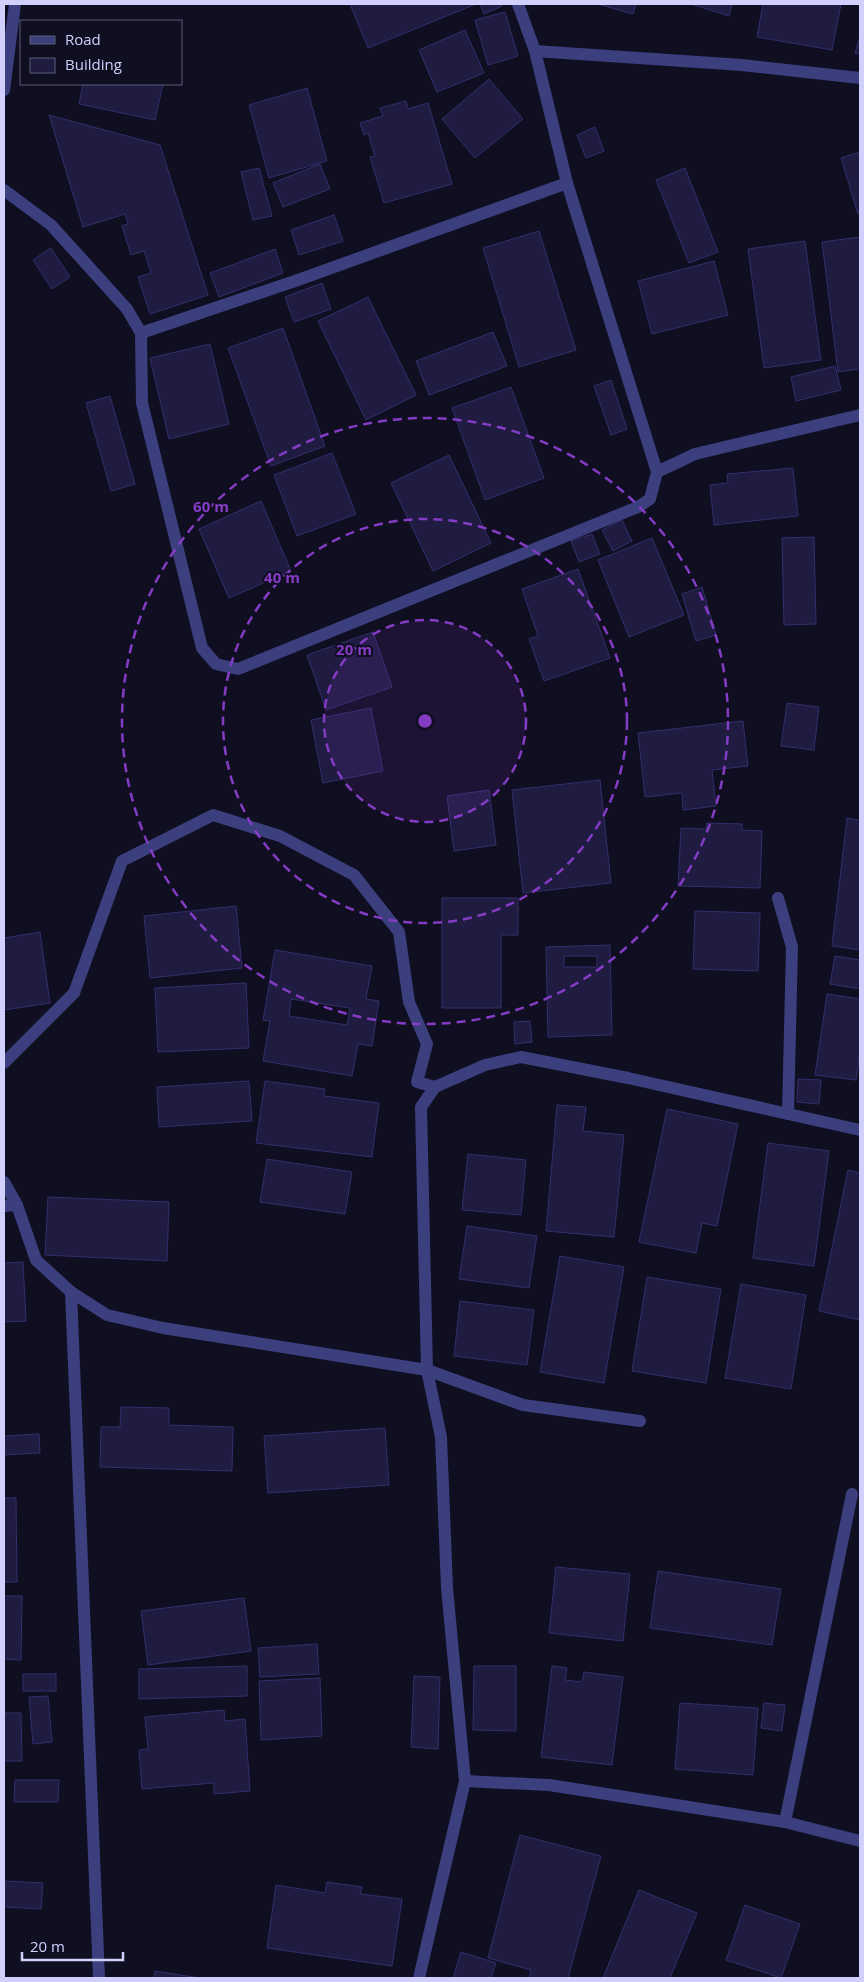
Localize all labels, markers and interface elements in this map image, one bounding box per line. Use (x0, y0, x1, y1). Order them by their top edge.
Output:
legend (20, 20, 182, 85)
text: Road (65, 29, 101, 49)
text: Building (65, 54, 122, 74)
text: 60 m (193, 496, 229, 516)
text: 40 m (264, 567, 300, 587)
text: 20 m (336, 639, 372, 659)
centre of rings (416, 712, 434, 730)
scale bar (22, 1930, 124, 1962)
text: 20 m (30, 1936, 65, 1956)

